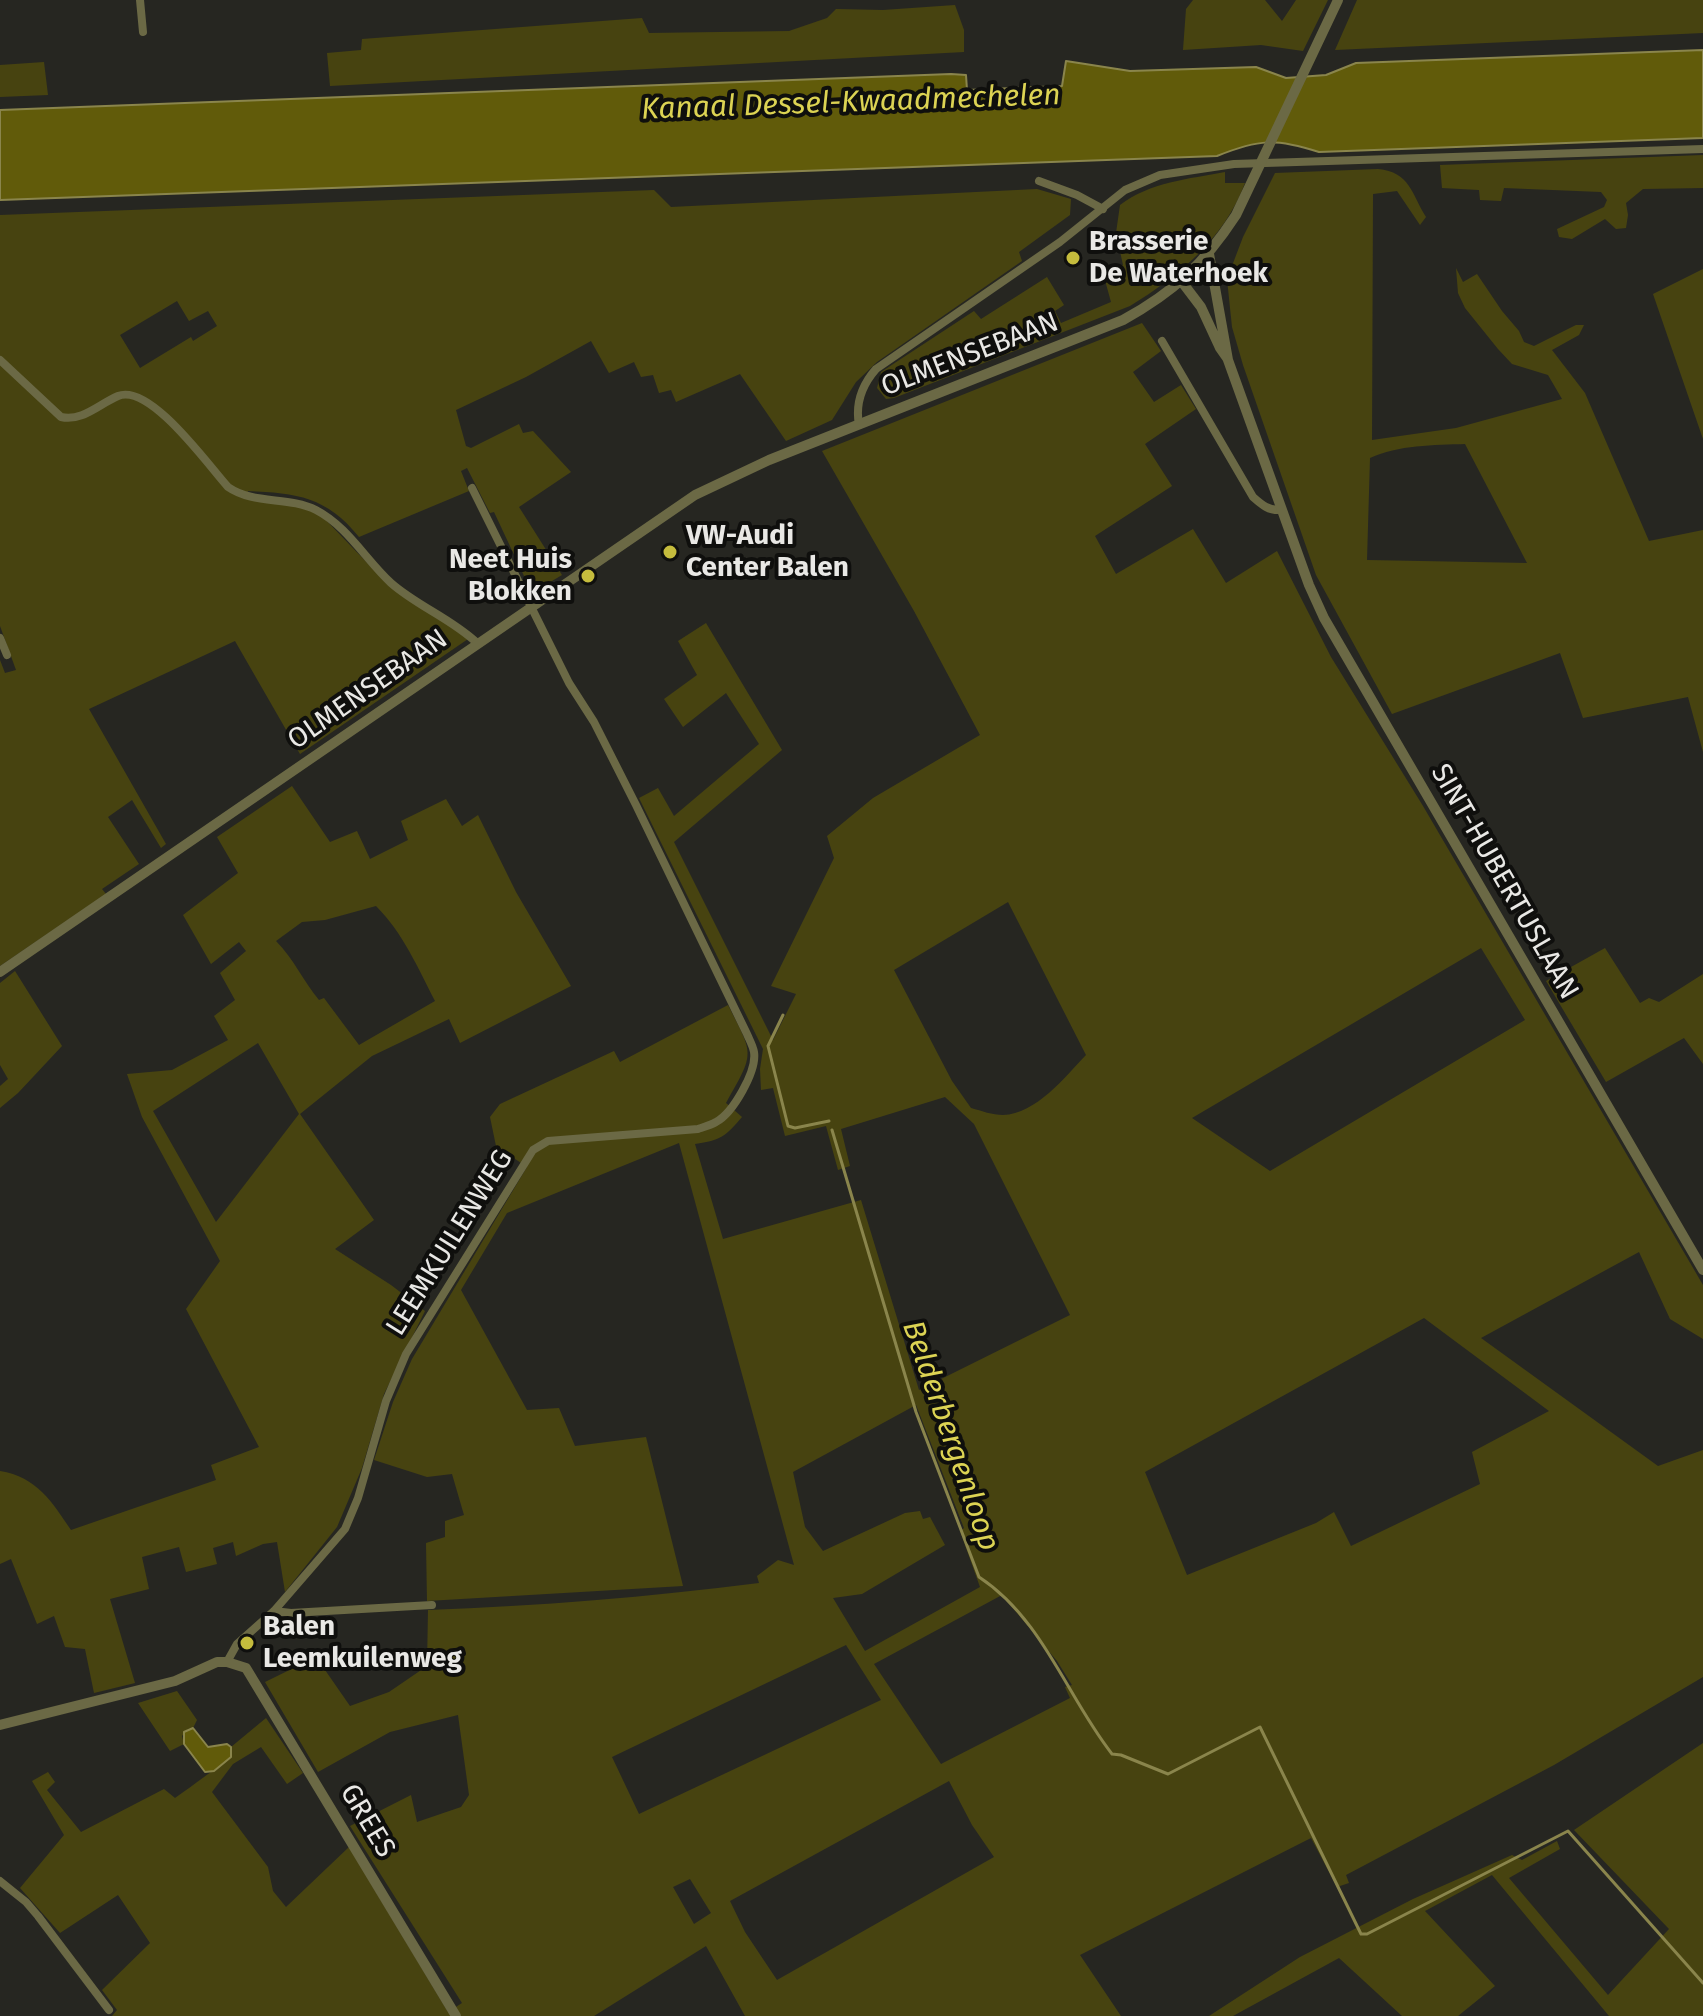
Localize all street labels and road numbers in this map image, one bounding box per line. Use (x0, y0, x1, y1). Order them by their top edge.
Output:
street label: OLMENSEBAAN (877, 306, 1063, 404)
street label: OLMENSEBAAN (282, 623, 454, 757)
street label: SINT-HUBERTUSLAAN (1423, 758, 1585, 1006)
street label: LEEMKUILENWEG (380, 1144, 520, 1342)
street label: GREES (332, 1778, 402, 1864)

